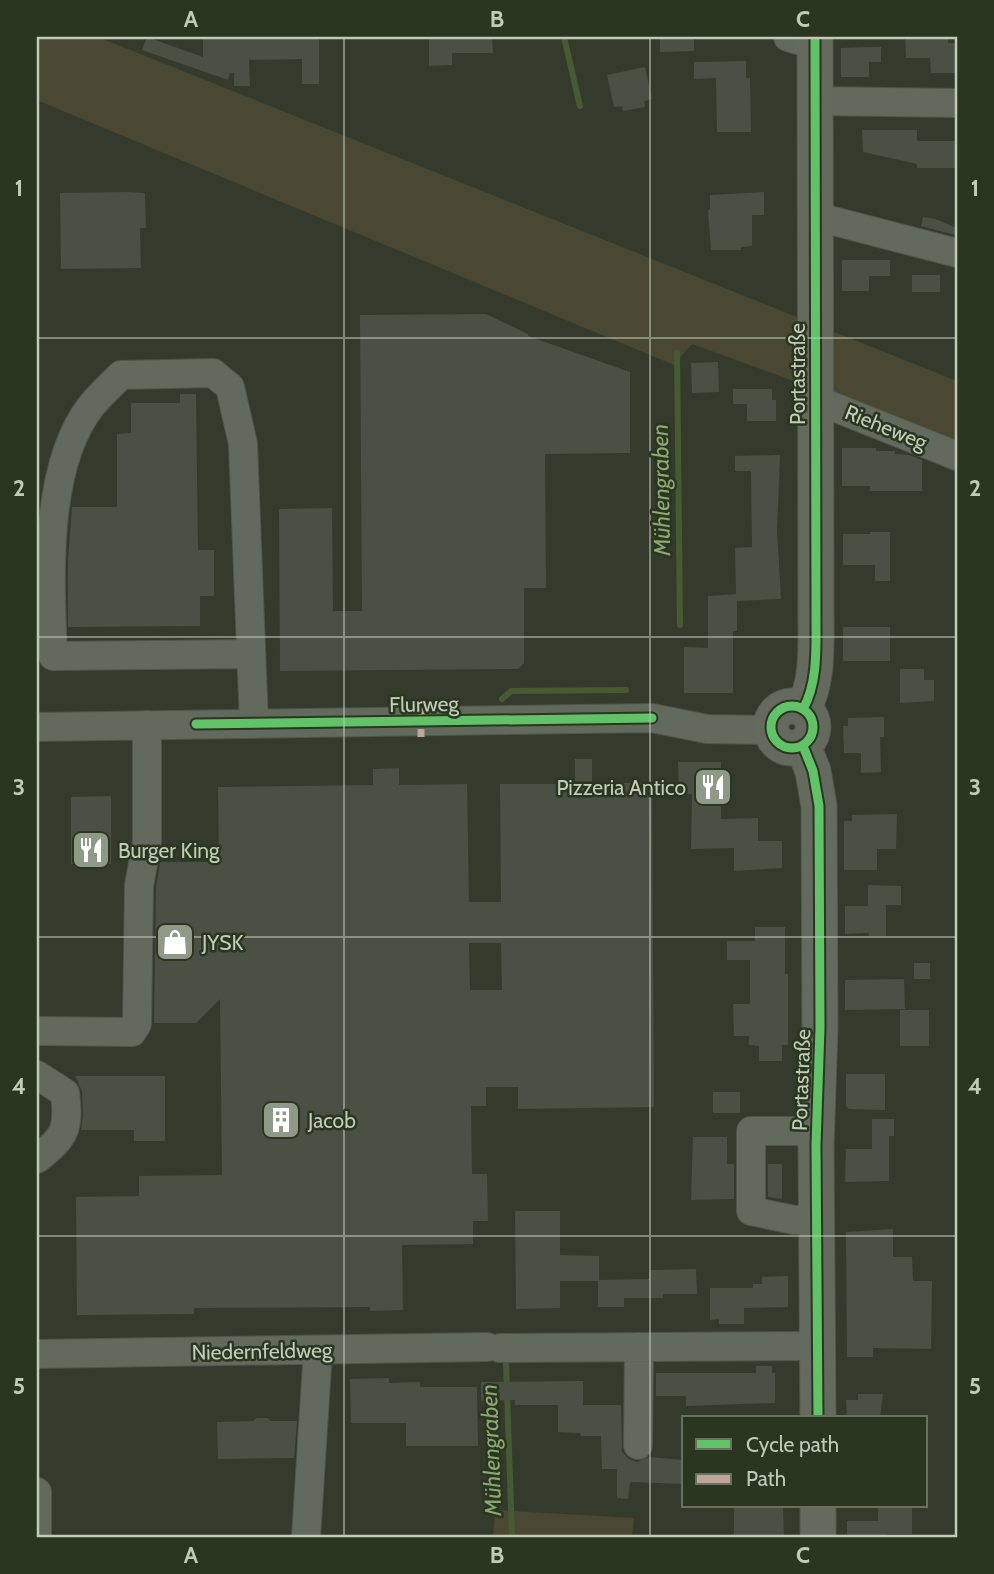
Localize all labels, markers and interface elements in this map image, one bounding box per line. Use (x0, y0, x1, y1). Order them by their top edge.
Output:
text: A (184, 5, 199, 33)
text: B (490, 5, 504, 33)
text: C (796, 5, 810, 33)
text: 1 (15, 174, 23, 202)
text: 1 (971, 174, 979, 202)
street label: Portastraße (785, 323, 810, 425)
street label: Rieheweg (841, 399, 931, 455)
water label: Mühlengraben (646, 424, 676, 557)
text: 2 (13, 474, 25, 502)
text: 2 (969, 474, 981, 502)
street label: Flurweg (389, 691, 460, 717)
restaurant icon: Pizzeria Antico (692, 766, 734, 808)
text: 3 (13, 773, 25, 801)
text: 3 (969, 773, 981, 801)
place label: Pizzeria Antico (556, 775, 686, 800)
restaurant icon: Burger King (70, 829, 112, 871)
place label: Burger King (118, 838, 220, 863)
shop icon: JYSK (154, 921, 196, 963)
place label: JYSK (201, 930, 244, 955)
street label: Portastraße (787, 1028, 815, 1131)
text: 4 (12, 1072, 26, 1100)
text: 4 (968, 1072, 982, 1100)
building icon: Jacob (260, 1099, 302, 1141)
place label: Jacob (307, 1108, 356, 1133)
street label: Niedernfeldweg (191, 1337, 333, 1365)
text: 5 (13, 1372, 25, 1400)
text: 5 (969, 1372, 981, 1400)
water label: Mühlengraben (475, 1384, 507, 1517)
legend (682, 1416, 928, 1508)
text: Cycle path (746, 1432, 839, 1457)
text: Path (746, 1466, 786, 1491)
text: A (184, 1541, 199, 1569)
text: B (490, 1541, 504, 1569)
text: C (796, 1541, 810, 1569)

